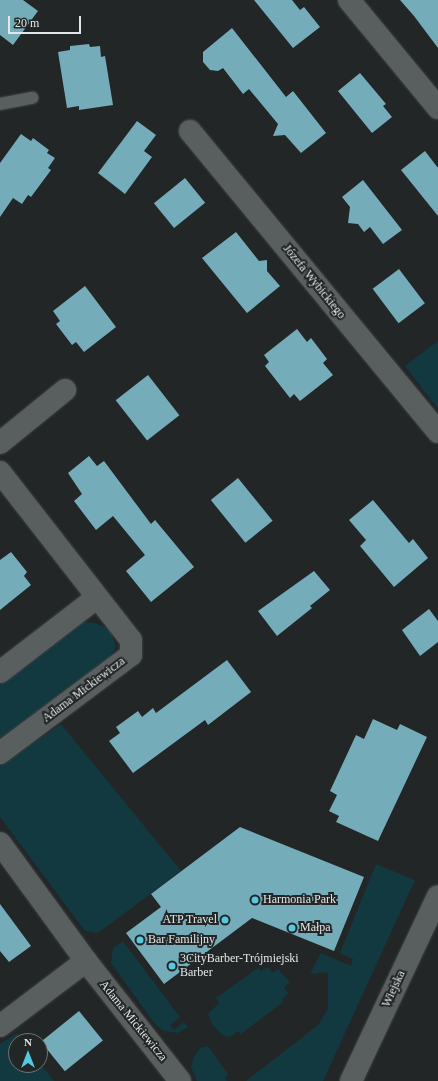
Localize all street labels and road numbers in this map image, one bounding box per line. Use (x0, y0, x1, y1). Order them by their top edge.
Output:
street label: Józefa Wybickiego (280, 242, 348, 322)
street label: Adama Mickiewicza (40, 654, 128, 726)
street label: Wiejska (379, 968, 409, 1010)
street label: Adama Mickiewicza (96, 978, 170, 1064)

